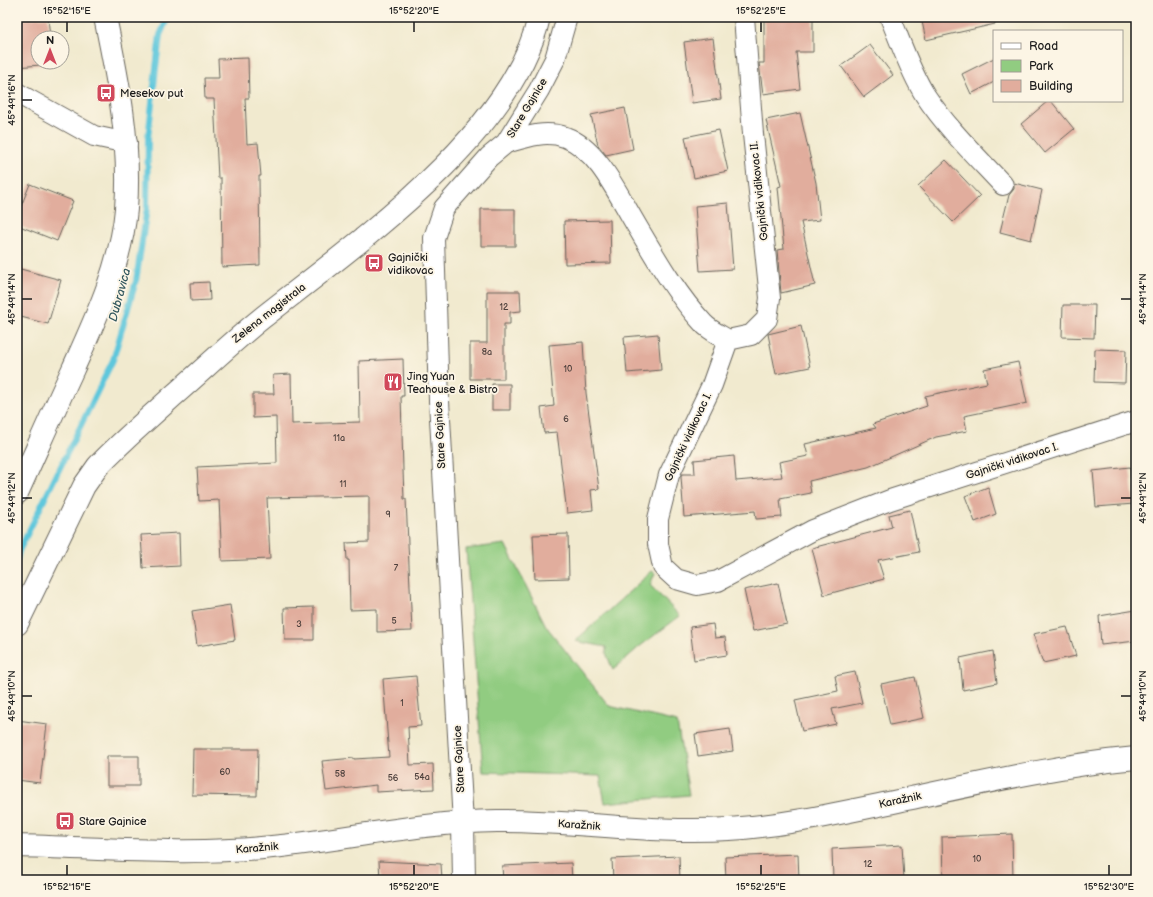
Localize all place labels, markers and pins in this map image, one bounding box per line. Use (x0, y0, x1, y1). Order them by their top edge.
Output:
bus stop icon: Mesekov put (95, 82, 117, 104)
place label: Mesekov put (120, 87, 184, 100)
place label: Gajnički vidikovac (387, 251, 434, 277)
bus stop icon: Gajnički vidikovac (363, 252, 385, 274)
place label: Jing Yuan Teahouse & Bistro (407, 370, 498, 396)
restaurant icon: Jing Yuan Teahouse & Bistro (382, 371, 404, 393)
bus stop icon: Stare Gajnice (54, 810, 76, 832)
place label: Stare Gajnice (79, 815, 147, 828)

